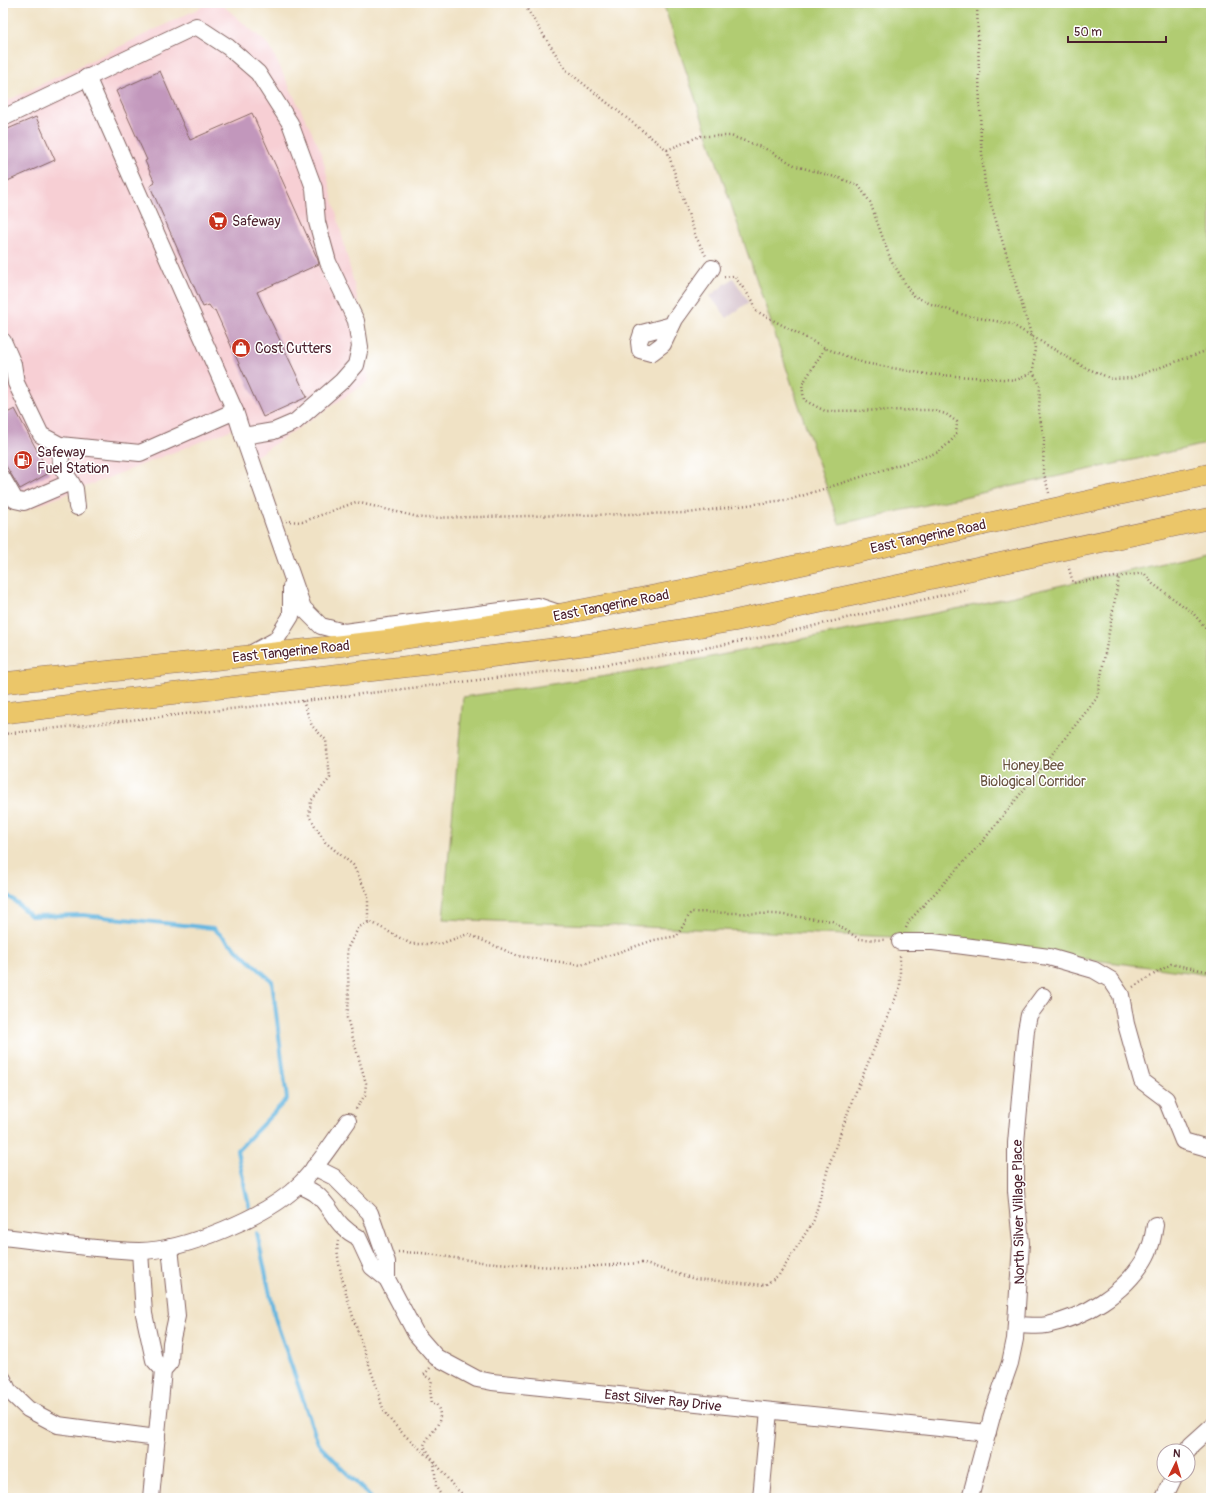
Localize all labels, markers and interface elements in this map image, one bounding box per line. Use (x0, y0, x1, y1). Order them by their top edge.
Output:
scale bar (1068, 18, 1166, 44)
text: 50 m (1074, 25, 1102, 40)
supermarket icon: Safeway (207, 210, 229, 232)
place label: Safeway (232, 213, 280, 230)
shop icon: Cost Cutters (230, 337, 252, 359)
place label: Cost Cutters (255, 340, 332, 357)
place label: Safeway Fuel Station (37, 444, 109, 477)
fuel station icon: Safeway Fuel Station (12, 449, 34, 471)
street label: East Tangerine Road (869, 516, 988, 557)
street label: East Tangerine Road (552, 586, 671, 625)
street label: East Tangerine Road (232, 637, 351, 666)
park label: Honey Bee Biological Corridor (980, 757, 1086, 790)
street label: North Silver Village Place (1009, 1139, 1028, 1285)
street label: East Silver Ray Drive (604, 1386, 722, 1415)
north arrow (1156, 1443, 1196, 1483)
text: N (1173, 1447, 1182, 1460)

